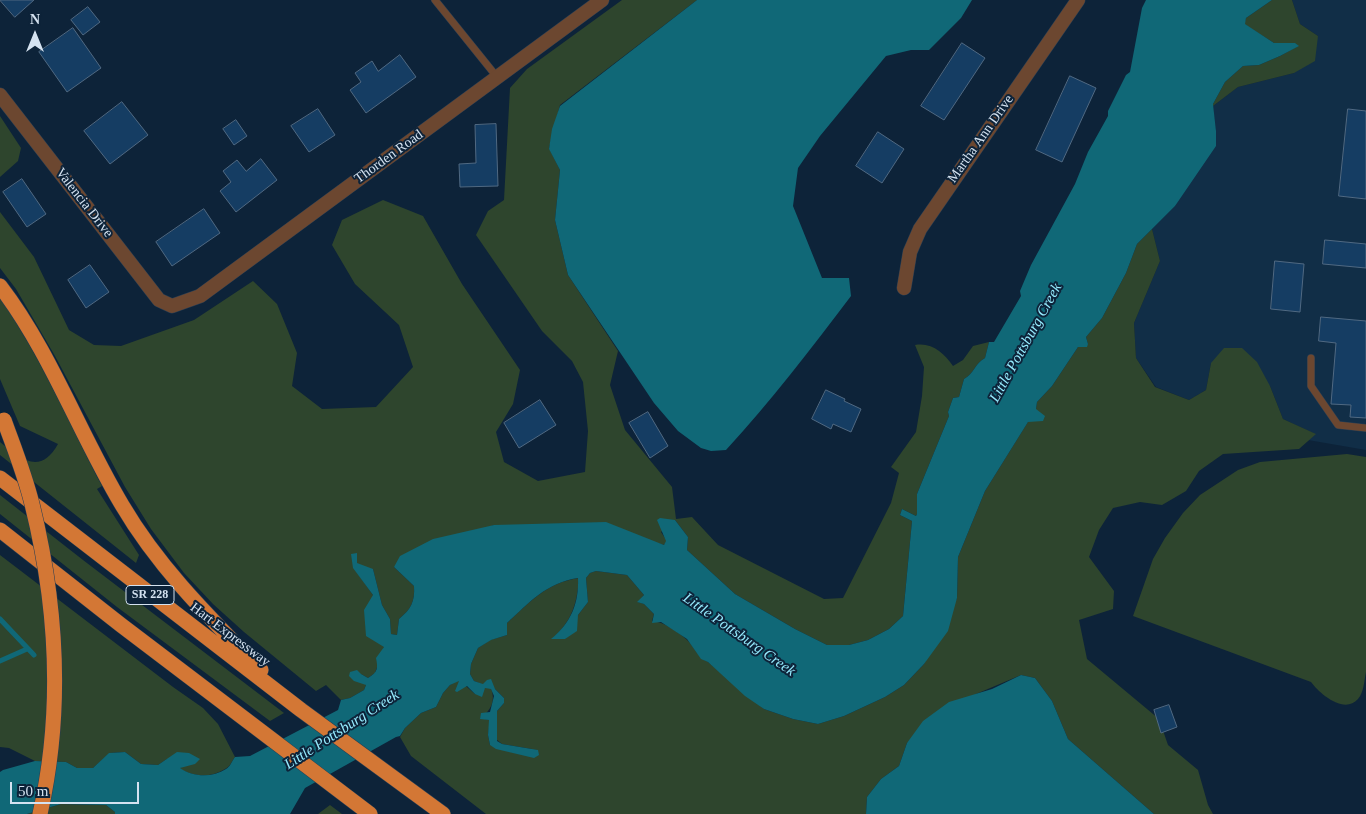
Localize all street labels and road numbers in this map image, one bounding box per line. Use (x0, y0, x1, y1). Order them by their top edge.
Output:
street label: Martha Ann Drive (944, 92, 1018, 186)
street label: Thorden Road (352, 127, 426, 187)
street label: Valencia Drive (52, 165, 116, 241)
road number: SR 228 (126, 586, 174, 604)
street label: Hart Expressway (187, 599, 273, 671)

